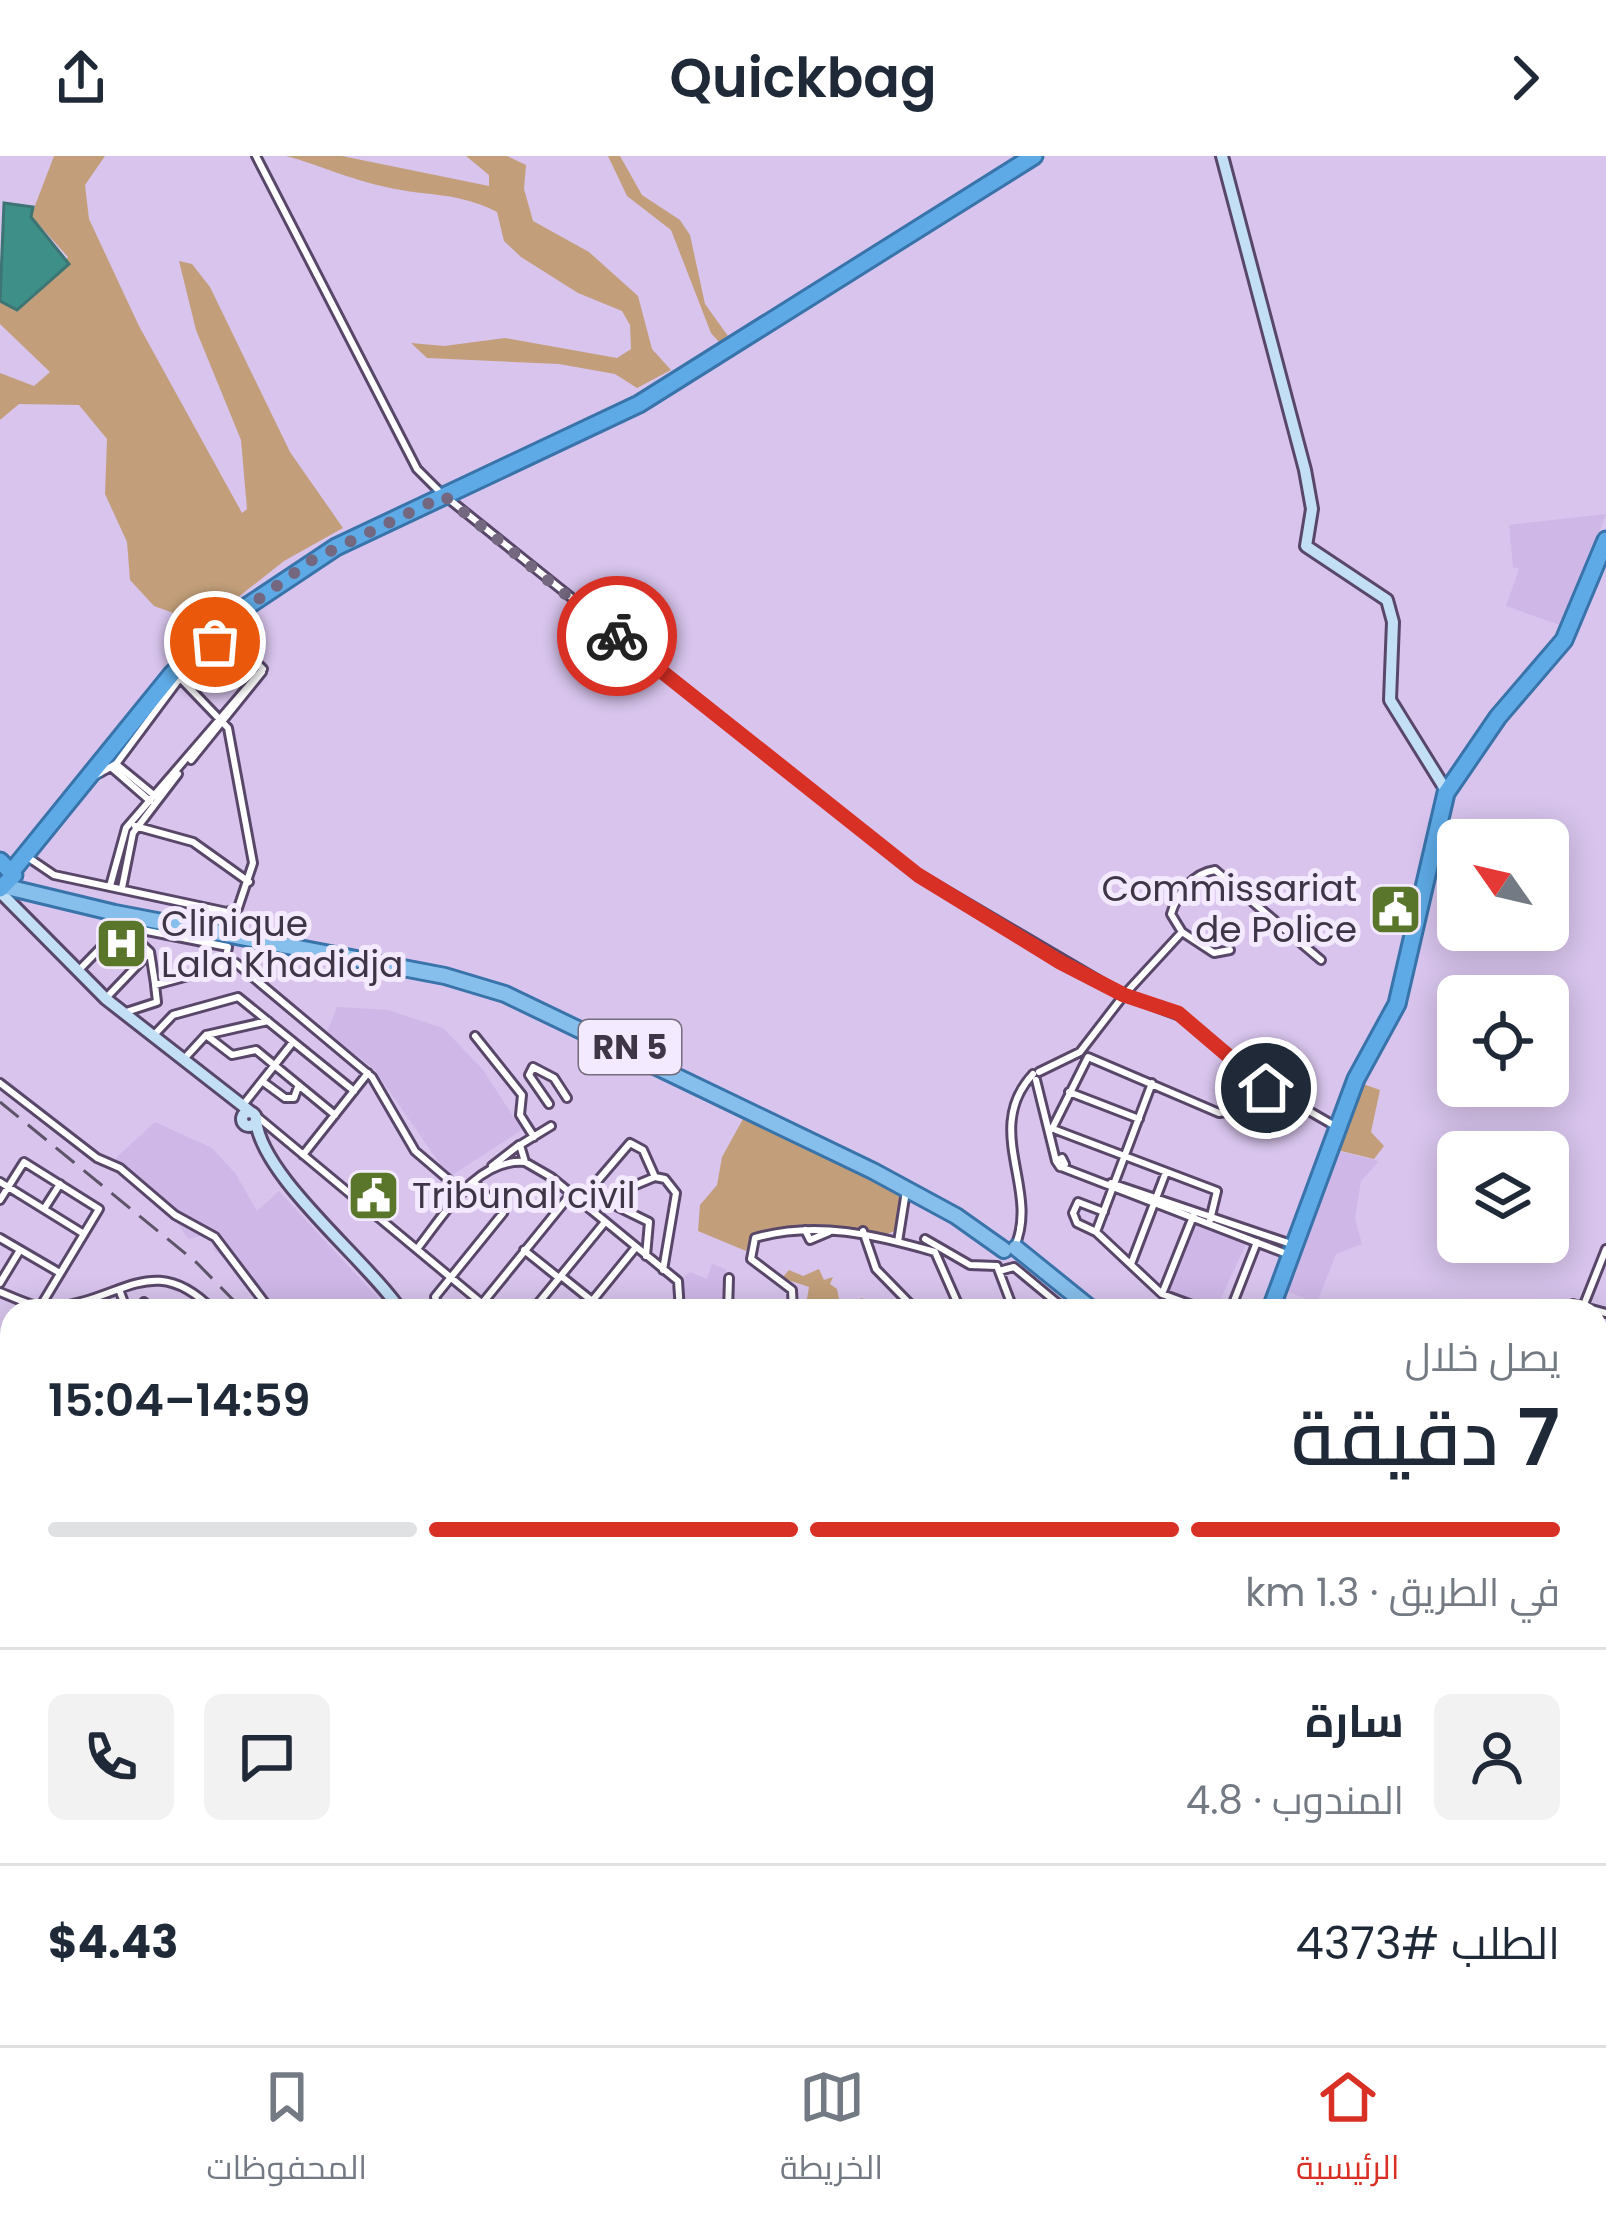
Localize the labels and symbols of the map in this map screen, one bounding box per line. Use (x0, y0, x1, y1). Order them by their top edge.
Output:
courier (557, 576, 677, 696)
pin (164, 591, 266, 693)
north arrow (1437, 819, 1569, 951)
place label: Commissariat de Police (1102, 863, 1357, 955)
public building icon: Commissariat de Police (1368, 881, 1424, 937)
place label: Clinique Lala Khadidja (161, 898, 403, 990)
hospital icon: Clinique Lala Khadidja (94, 916, 150, 972)
road number: RN 5 (579, 1020, 681, 1074)
pin (1215, 1037, 1317, 1139)
public building icon: Tribunal civil (345, 1167, 401, 1223)
place label: Tribunal civil (412, 1170, 636, 1221)

